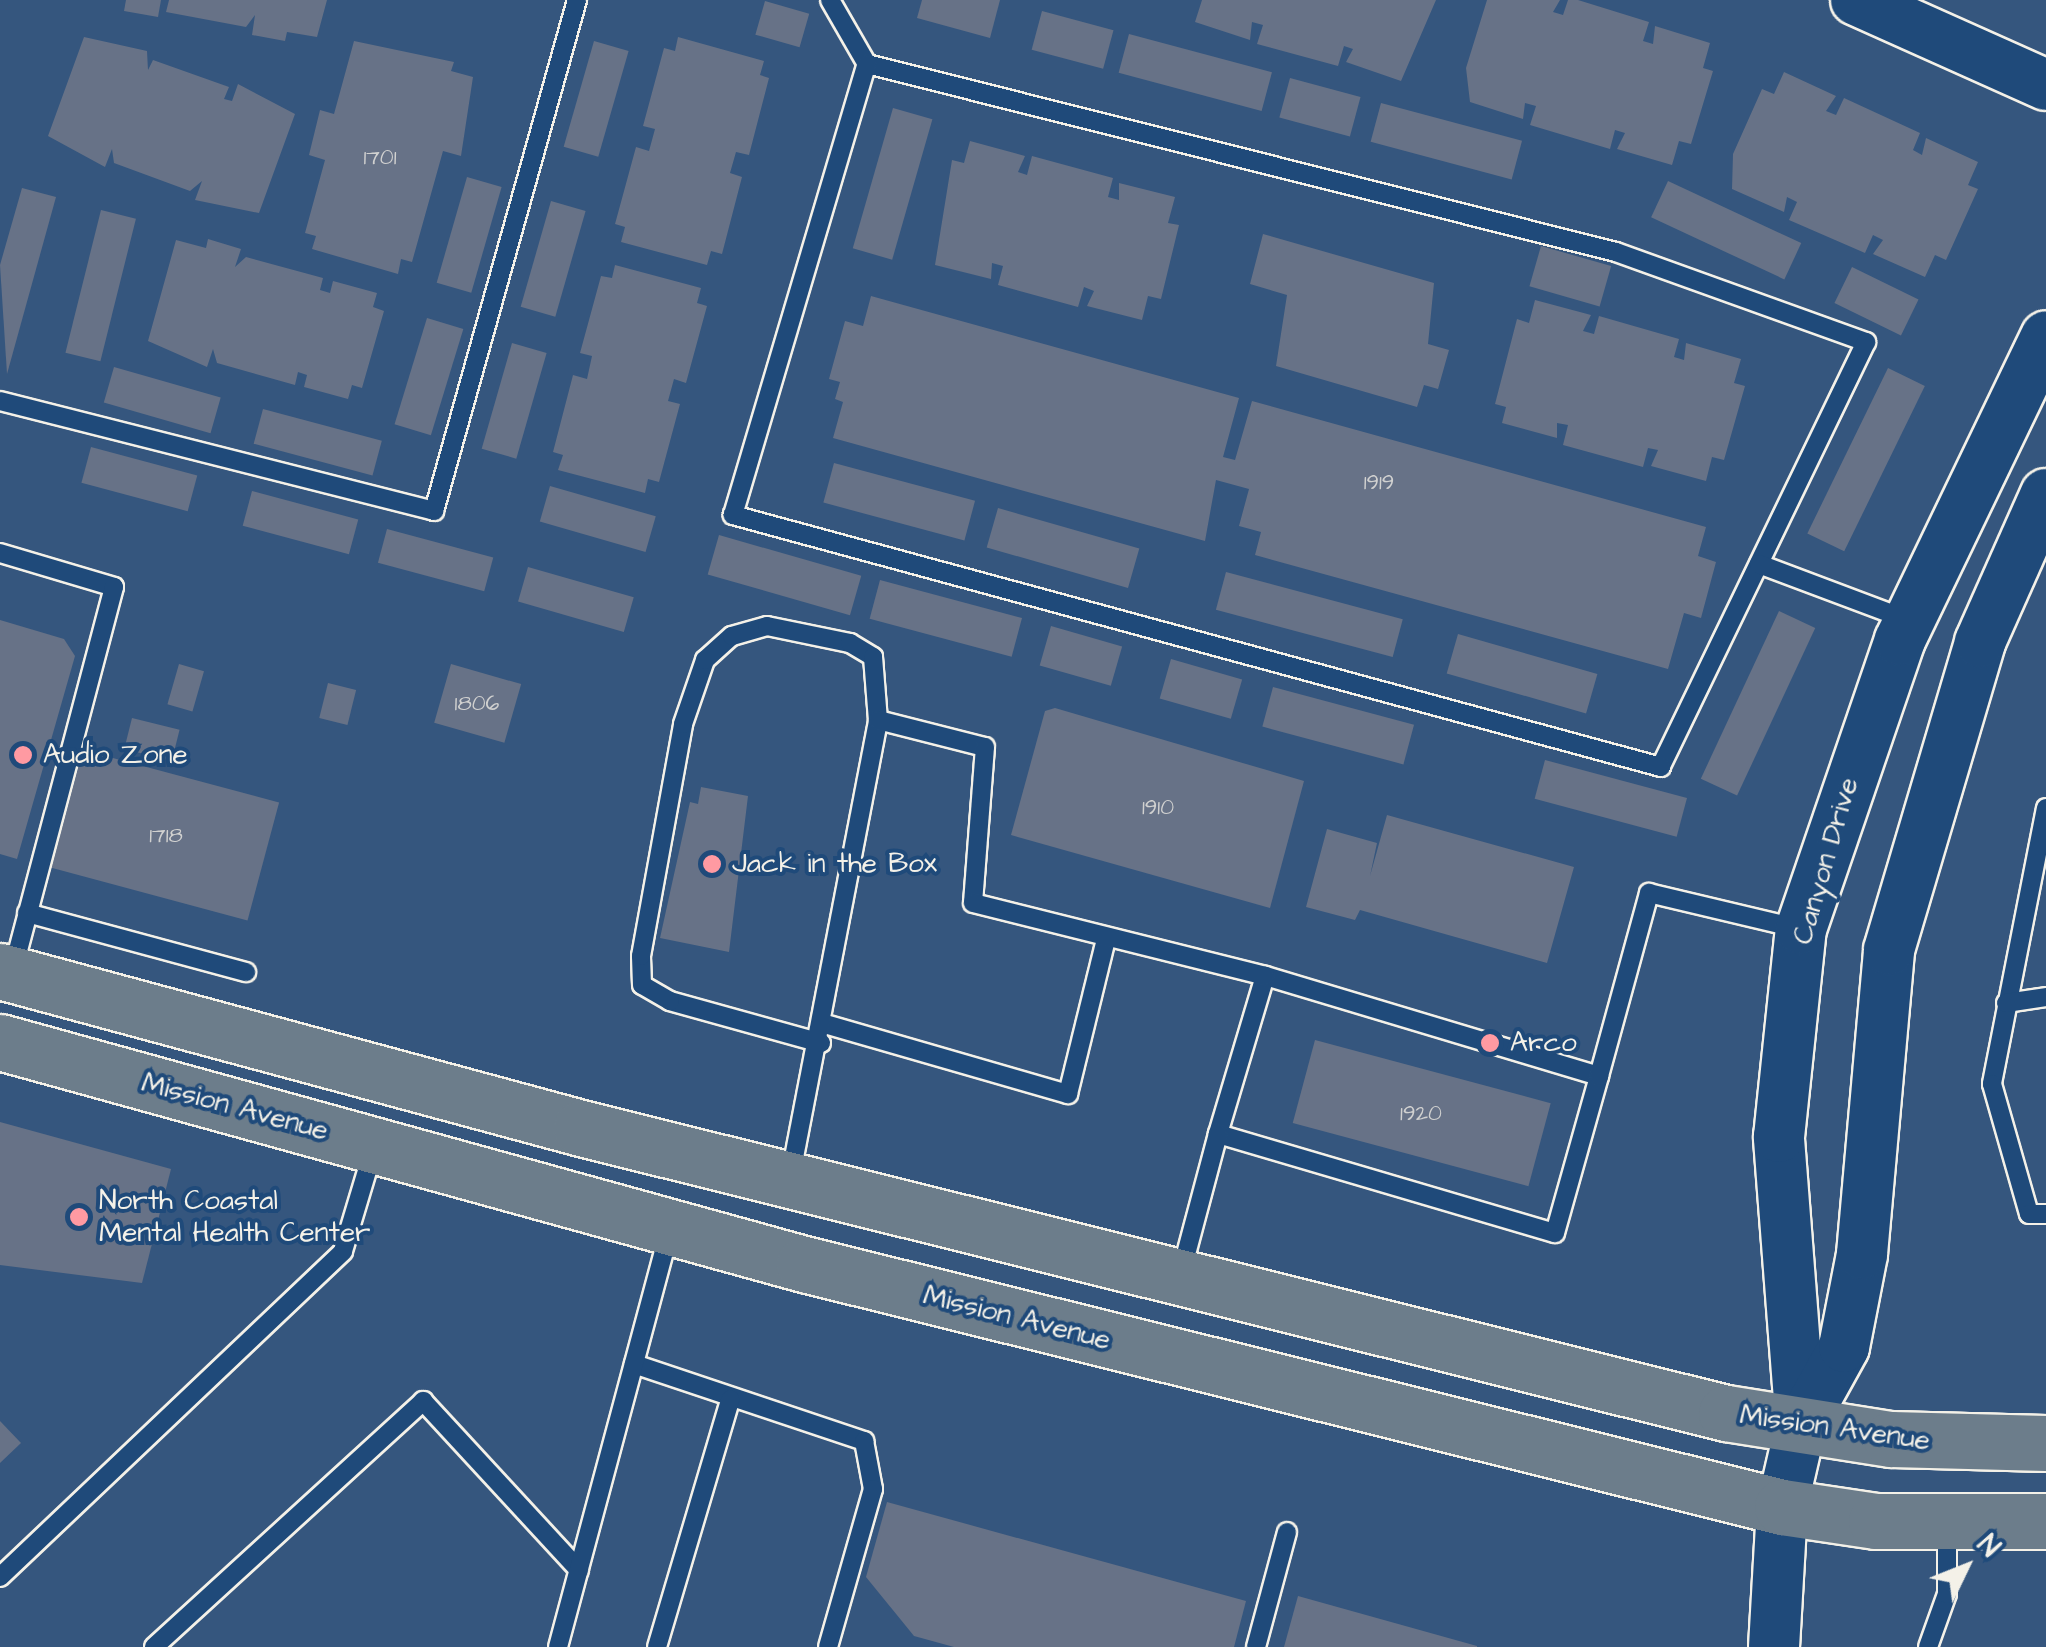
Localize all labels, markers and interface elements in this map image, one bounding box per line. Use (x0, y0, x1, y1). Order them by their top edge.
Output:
house number: 1701 (363, 145, 397, 171)
house number: 1919 (1364, 470, 1394, 496)
house number: 1806 (455, 691, 499, 717)
place label: Audio Zone (43, 738, 188, 772)
marker: Audio Zone (12, 744, 34, 766)
street label: Canyon Drive (1786, 774, 1866, 948)
house number: 1910 (1142, 795, 1174, 821)
house number: 1718 (149, 823, 183, 849)
place label: Jack in the Box (732, 847, 937, 881)
marker: Jack in the Box (701, 853, 723, 875)
place label: Arco (1510, 1026, 1577, 1060)
marker: Arco (1479, 1032, 1501, 1054)
street label: Mission Avenue (138, 1066, 332, 1148)
house number: 1920 (1400, 1101, 1442, 1127)
place label: North Coastal Mental Health Center (99, 1184, 371, 1250)
marker: North Coastal Mental Health Center (68, 1206, 90, 1228)
street label: Mission Avenue (920, 1279, 1114, 1357)
street label: Mission Avenue (1738, 1398, 1932, 1458)
north arrow (1916, 1517, 2016, 1617)
text: N (1968, 1526, 2009, 1566)

